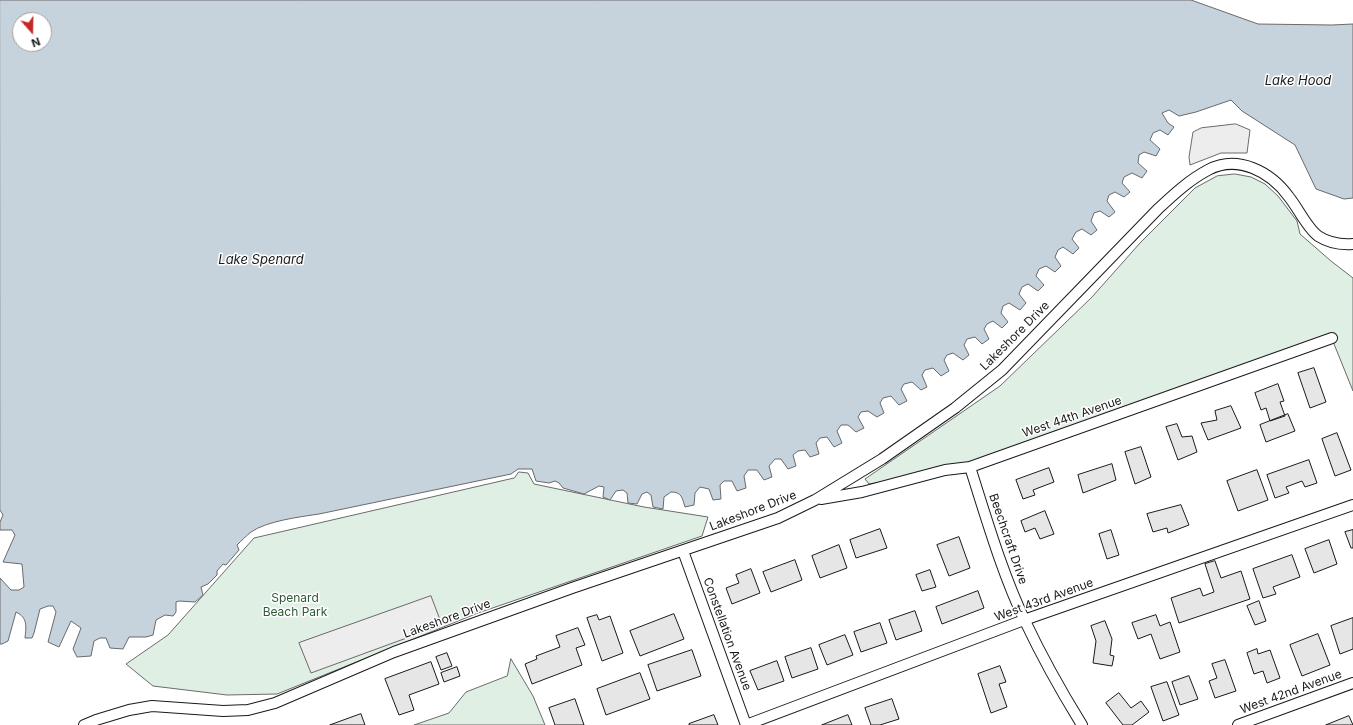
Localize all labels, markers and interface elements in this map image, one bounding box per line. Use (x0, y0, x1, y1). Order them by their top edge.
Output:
north arrow (12, 12, 52, 52)
text: N (29, 34, 42, 50)
water label: Lake Hood (1265, 73, 1331, 89)
water label: Lake Spenard (218, 252, 304, 268)
street label: Lakeshore Drive (977, 298, 1053, 374)
street label: West 44th Avenue (1021, 393, 1123, 441)
street label: Lakeshore Drive (708, 488, 798, 534)
street label: Beechcraft Drive (986, 492, 1030, 586)
street label: Constellation Avenue (700, 575, 754, 693)
street label: West 43rd Avenue (993, 575, 1095, 625)
park label: Spenard Beach Park (263, 591, 327, 619)
street label: Lakeshore Drive (401, 597, 493, 641)
street label: West 42nd Avenue (1238, 667, 1344, 717)

